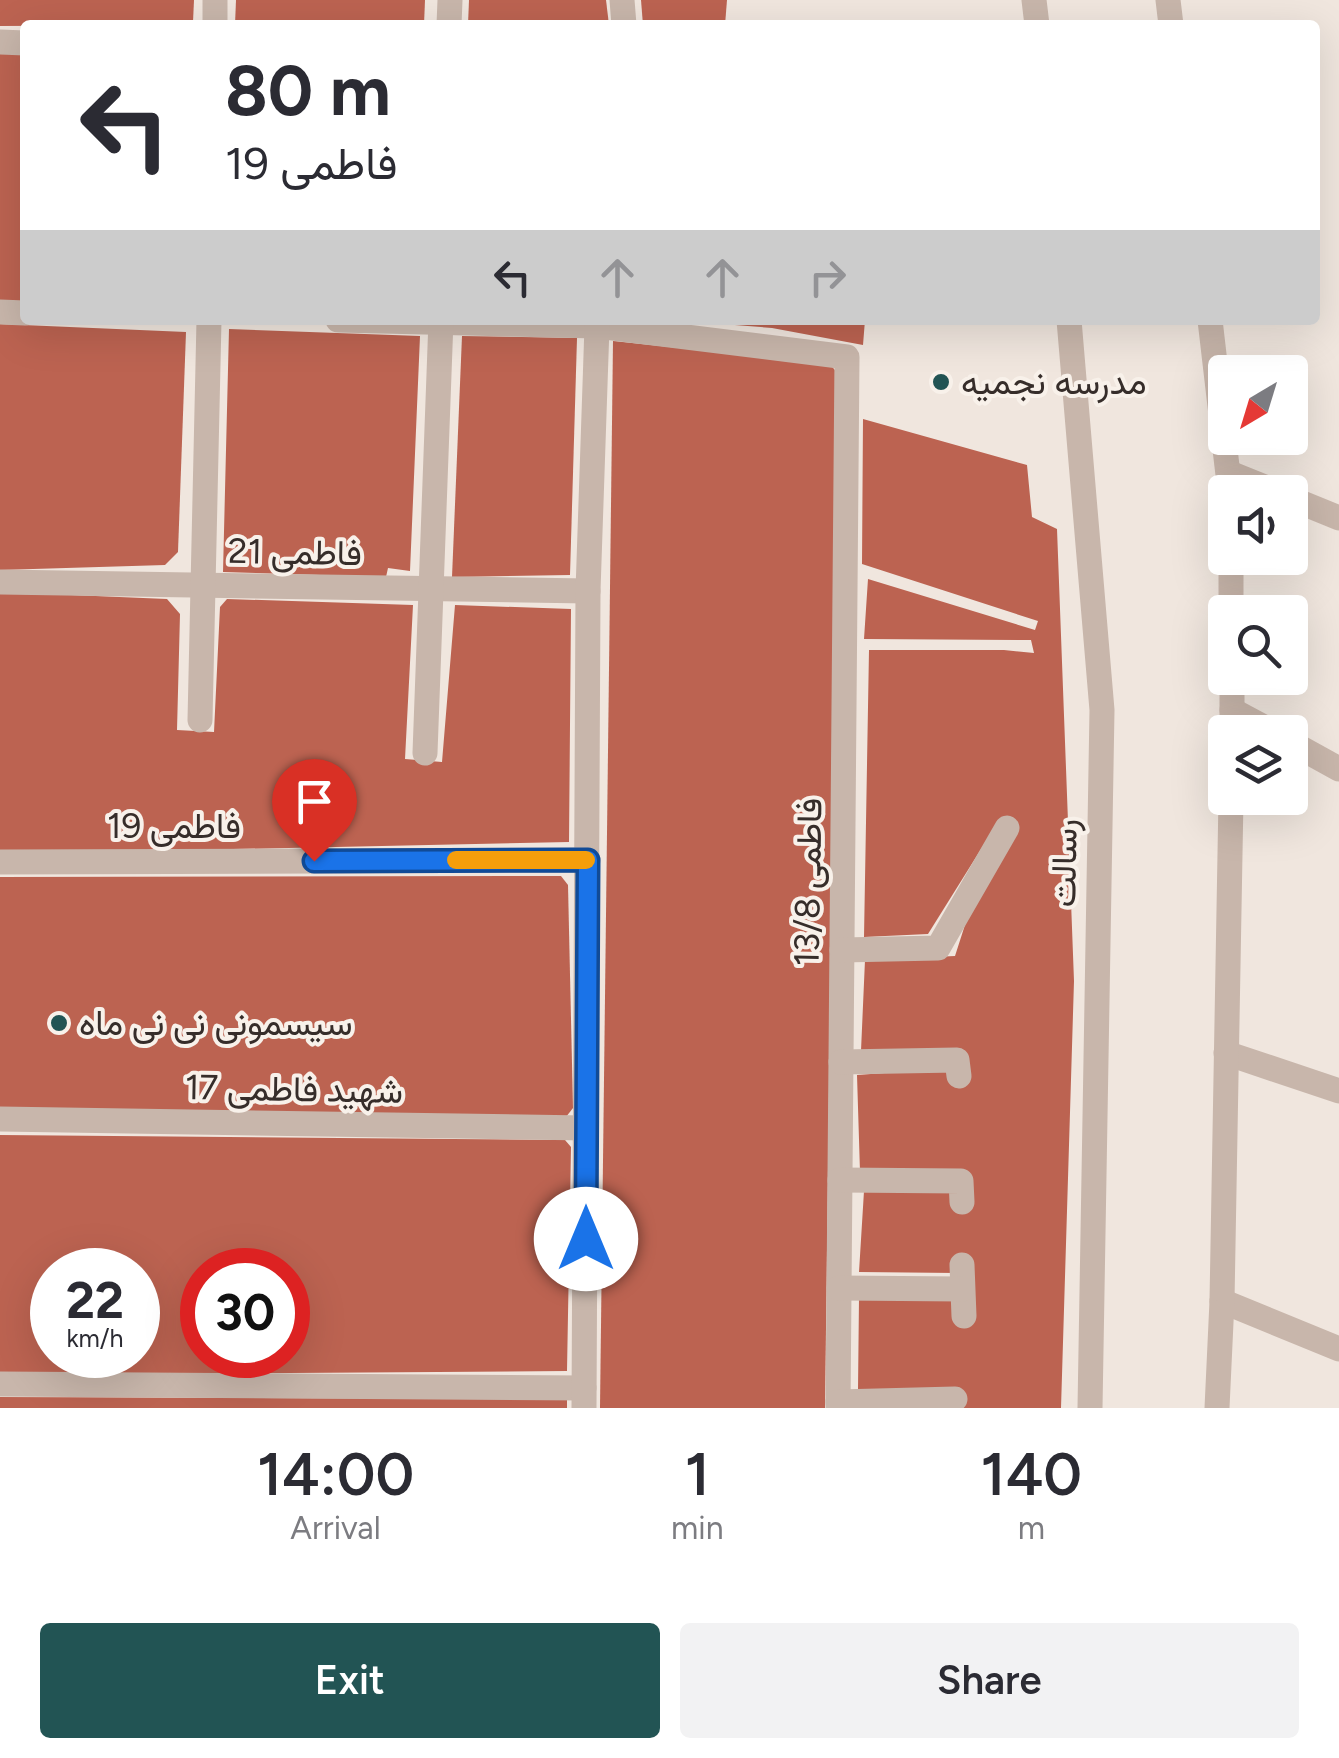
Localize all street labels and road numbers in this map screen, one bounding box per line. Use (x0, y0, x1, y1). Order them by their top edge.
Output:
street label: فاطمی 21 (228, 530, 362, 574)
street label: فاطمی 13/8 (786, 797, 830, 967)
street label: فاطمی 19 (107, 805, 241, 847)
street label: رسالت (1042, 818, 1087, 908)
street label: شهید فاطمی 17 (185, 1066, 403, 1113)

